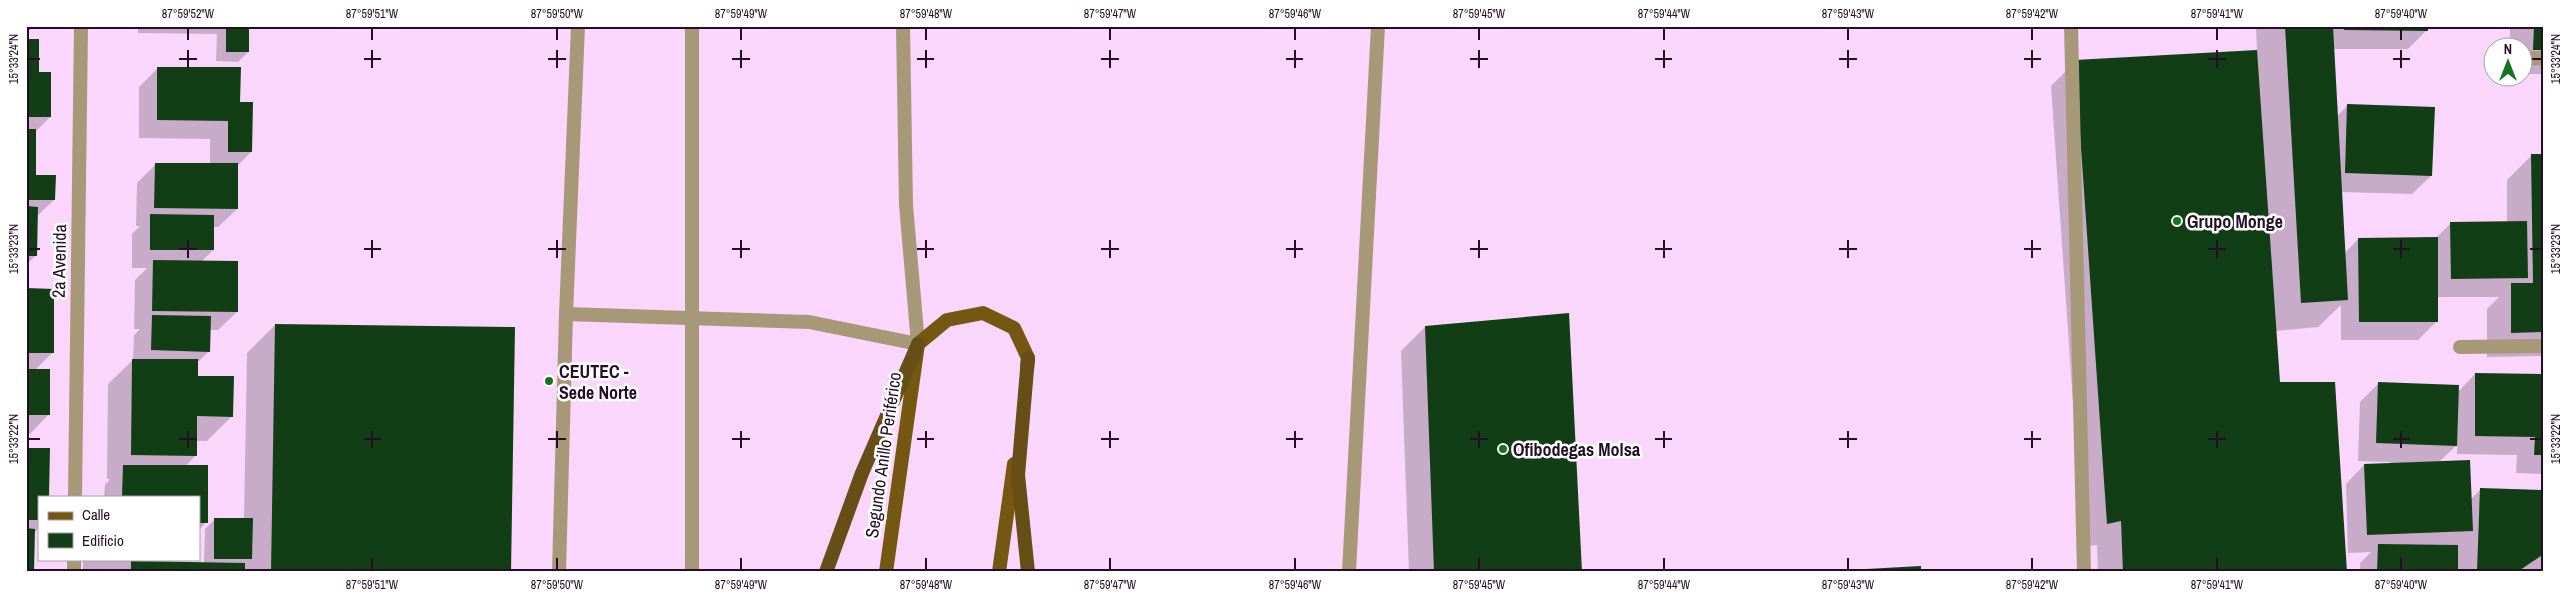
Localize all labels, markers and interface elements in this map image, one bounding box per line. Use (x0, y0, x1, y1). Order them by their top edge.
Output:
text: 87°59'52"W (162, 6, 215, 22)
text: 87°59'51"W (346, 6, 399, 22)
text: 87°59'50"W (531, 6, 584, 22)
text: 87°59'49"W (715, 6, 768, 22)
text: 87°59'48"W (900, 6, 953, 22)
text: 87°59'47"W (1084, 6, 1137, 22)
text: 87°59'46"W (1269, 6, 1322, 22)
text: 87°59'45"W (1453, 6, 1506, 22)
text: 87°59'44"W (1638, 6, 1691, 22)
text: 87°59'43"W (1822, 6, 1875, 22)
text: 87°59'42"W (2006, 6, 2059, 22)
text: 87°59'41"W (2191, 6, 2244, 22)
text: 87°59'40"W (2375, 6, 2428, 22)
text: 15°33'24"N (6, 34, 22, 84)
text: 15°33'24"N (2548, 34, 2564, 84)
north arrow (2482, 38, 2532, 88)
text: N (2504, 40, 2512, 58)
place label: Grupo Monge (2187, 209, 2283, 234)
marker: Grupo Monge (2171, 215, 2183, 227)
text: 15°33'23"N (6, 224, 22, 274)
street label: 2a Avenida (46, 224, 72, 298)
text: 15°33'23"N (2548, 224, 2564, 274)
place label: CEUTEC - Sede Norte (559, 359, 637, 405)
street label: Segundo Anillo Periférico (859, 370, 907, 540)
marker: CEUTEC - Sede Norte (543, 375, 555, 387)
text: 15°33'22"N (6, 414, 22, 464)
text: 15°33'22"N (2548, 414, 2564, 464)
place label: Ofibodegas Molsa (1513, 437, 1641, 462)
marker: Ofibodegas Molsa (1497, 443, 1509, 455)
legend (38, 496, 200, 560)
text: Calle (82, 504, 110, 525)
text: Edificio (82, 530, 124, 551)
text: 87°59'51"W (346, 577, 399, 593)
text: 87°59'50"W (531, 577, 584, 593)
text: 87°59'49"W (715, 577, 768, 593)
text: 87°59'48"W (900, 577, 953, 593)
text: 87°59'47"W (1084, 577, 1137, 593)
text: 87°59'46"W (1269, 577, 1322, 593)
text: 87°59'45"W (1453, 577, 1506, 593)
text: 87°59'44"W (1638, 577, 1691, 593)
text: 87°59'43"W (1822, 577, 1875, 593)
text: 87°59'42"W (2006, 577, 2059, 593)
text: 87°59'41"W (2191, 577, 2244, 593)
text: 87°59'40"W (2375, 577, 2428, 593)

